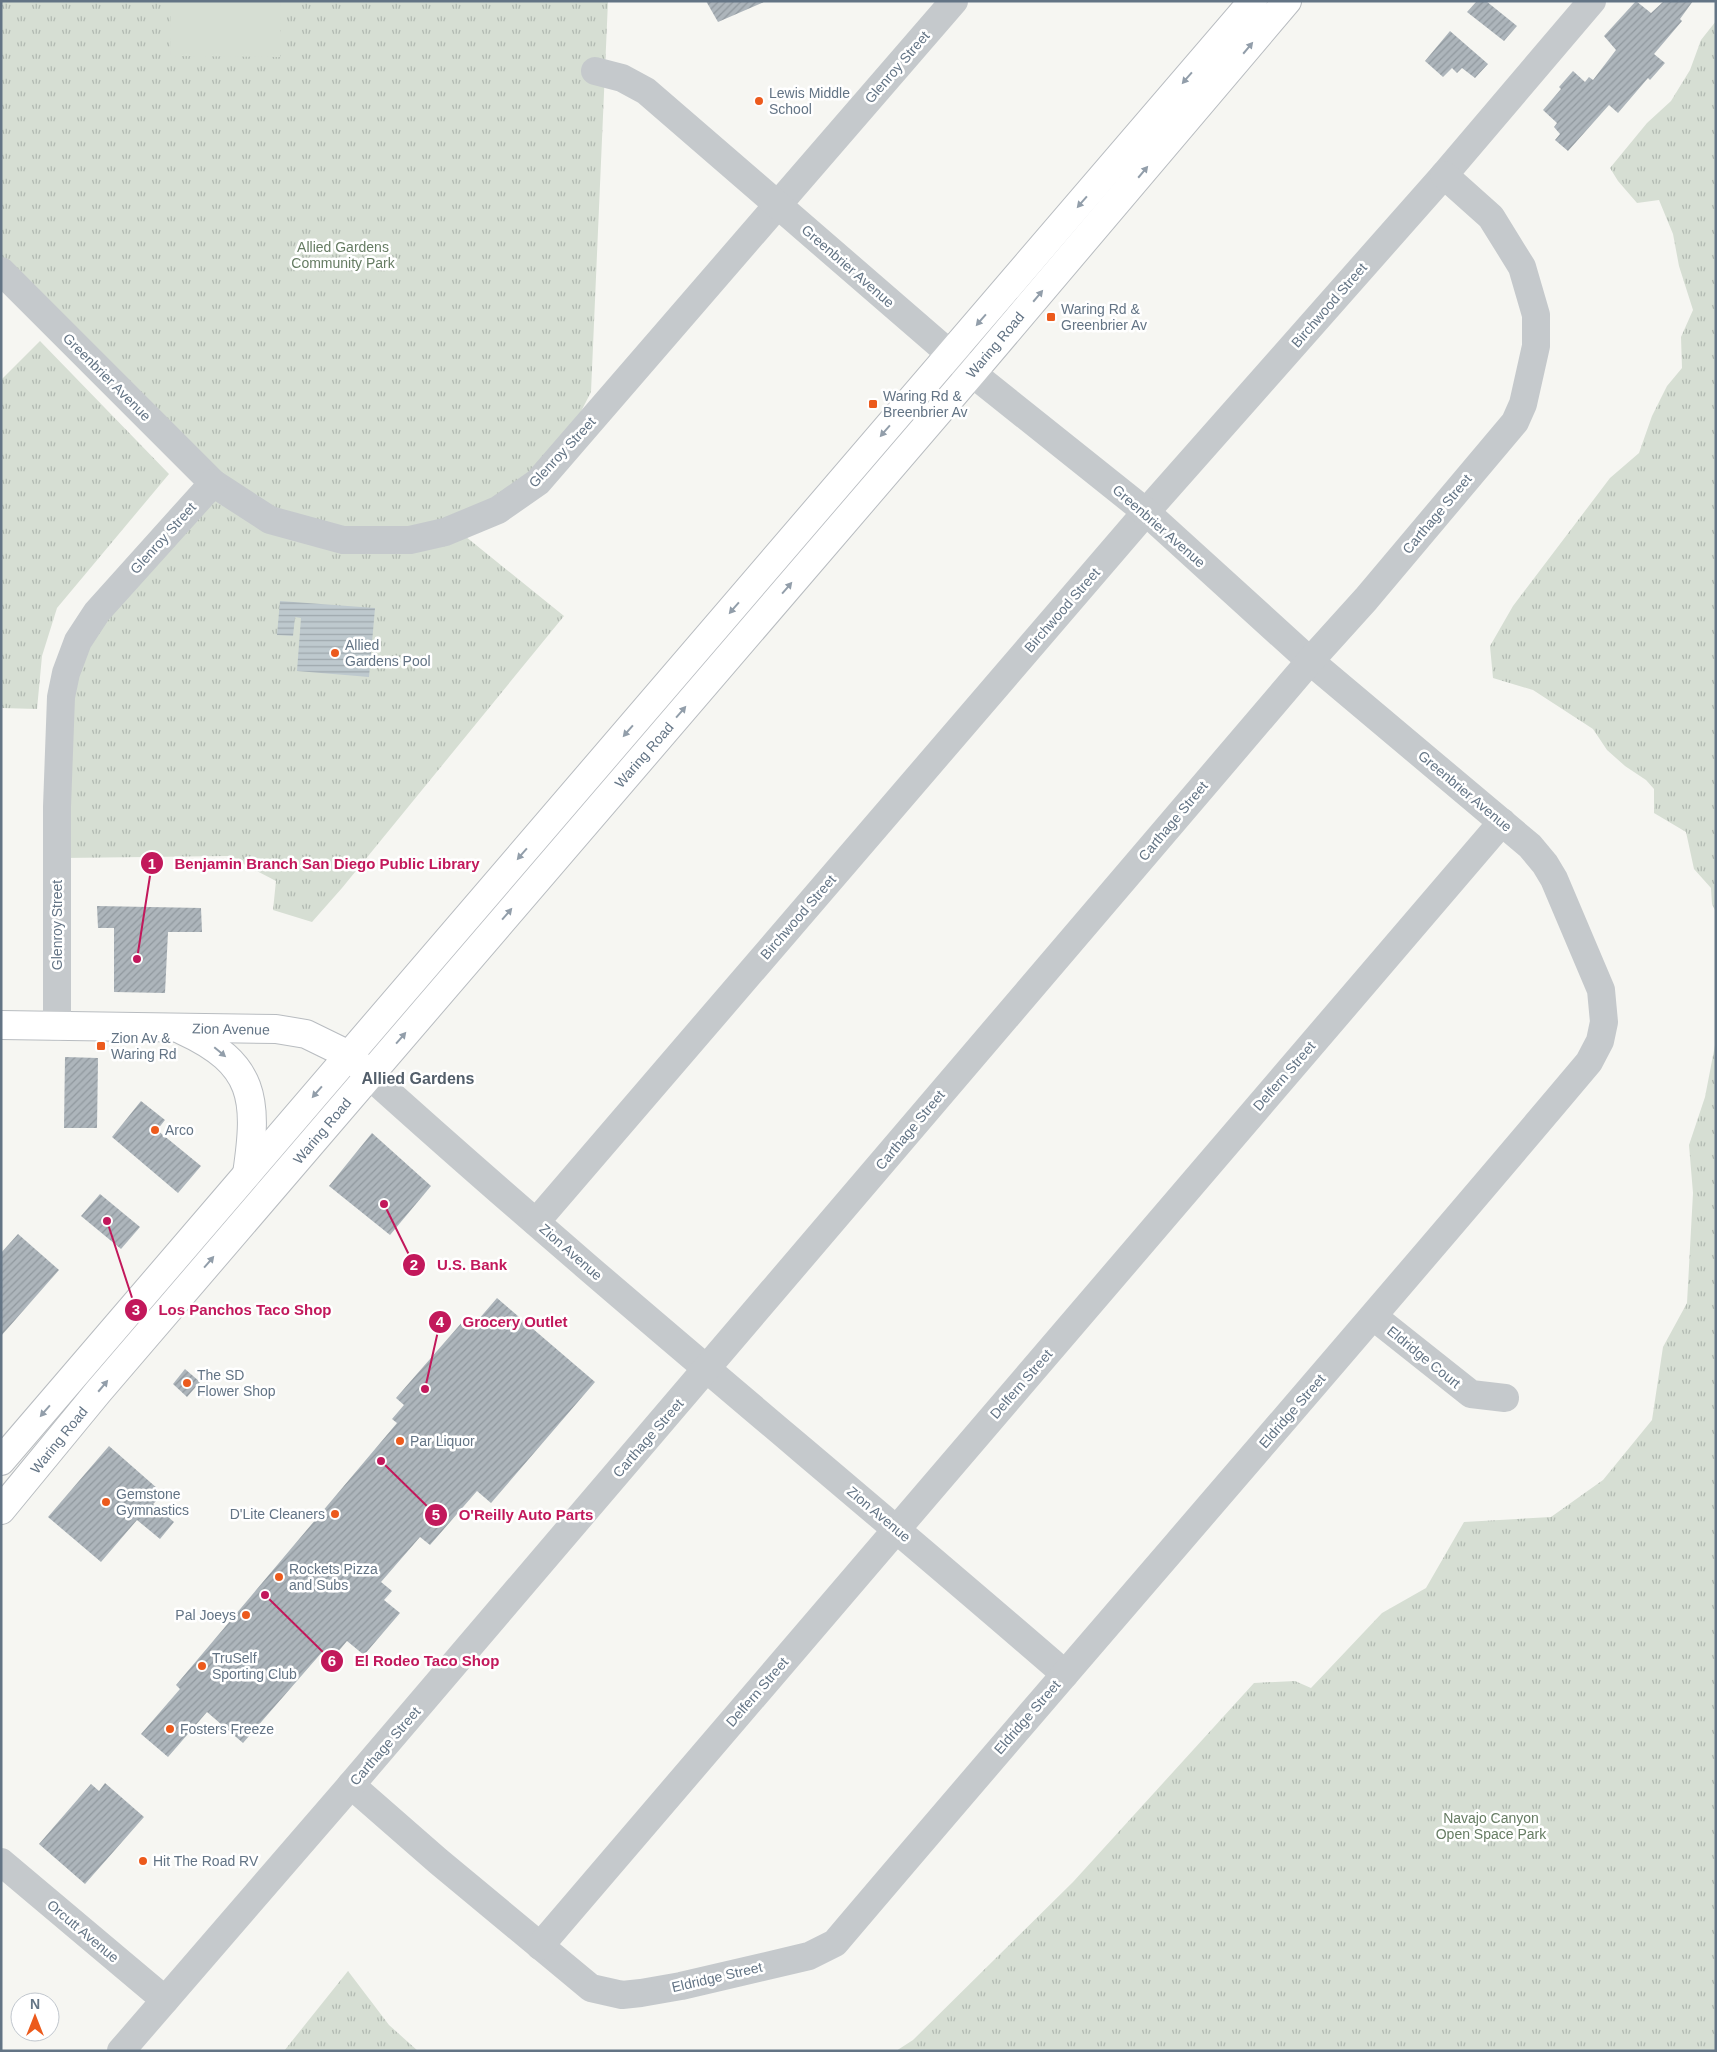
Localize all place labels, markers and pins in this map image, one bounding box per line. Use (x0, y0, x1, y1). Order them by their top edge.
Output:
place label: Lewis Middle School (769, 85, 850, 117)
marker: Lewis Middle School (753, 95, 765, 107)
place label: Waring Rd & Greenbrier Av (1061, 301, 1147, 333)
marker: Waring Rd & Greenbrier Av (1045, 311, 1057, 323)
place label: Waring Rd & Breenbrier Av (883, 388, 968, 420)
marker: Waring Rd & Breenbrier Av (867, 398, 879, 410)
place label: Allied Gardens Pool (345, 637, 431, 669)
marker: Allied Gardens Pool (329, 647, 341, 659)
callout: Benjamin Branch San Diego Public Library (139, 848, 489, 878)
place label: Zion Av & Waring Rd (111, 1030, 177, 1062)
marker: Zion Av & Waring Rd (95, 1040, 107, 1052)
place label: Arco (165, 1122, 194, 1138)
marker: Arco (149, 1124, 161, 1136)
callout: U.S. Bank (402, 1250, 517, 1280)
callout: Los Panchos Taco Shop (123, 1295, 342, 1325)
callout: Grocery Outlet (427, 1307, 577, 1337)
place label: The SD Flower Shop (197, 1367, 276, 1399)
marker: The SD Flower Shop (181, 1377, 193, 1389)
place label: Par Liquor (410, 1433, 475, 1449)
marker: Par Liquor (394, 1435, 406, 1447)
place label: Gemstone Gymnastics (116, 1486, 189, 1518)
marker: Gemstone Gymnastics (100, 1496, 112, 1508)
callout: O'Reilly Auto Parts (423, 1500, 604, 1530)
place label: D'Lite Cleaners (230, 1506, 325, 1522)
marker: D'Lite Cleaners (329, 1508, 341, 1520)
place label: Rockets Pizza and Subs (289, 1561, 378, 1593)
marker: Rockets Pizza and Subs (273, 1571, 285, 1583)
place label: Pal Joeys (175, 1607, 236, 1623)
marker: Pal Joeys (240, 1609, 252, 1621)
callout: El Rodeo Taco Shop (320, 1646, 509, 1676)
place label: TruSelf Sporting Club (212, 1650, 297, 1682)
marker: TruSelf Sporting Club (196, 1660, 208, 1672)
place label: Fosters Freeze (180, 1721, 274, 1737)
marker: Fosters Freeze (164, 1723, 176, 1735)
place label: Hit The Road RV (153, 1853, 259, 1869)
marker: Hit The Road RV (137, 1855, 149, 1867)

